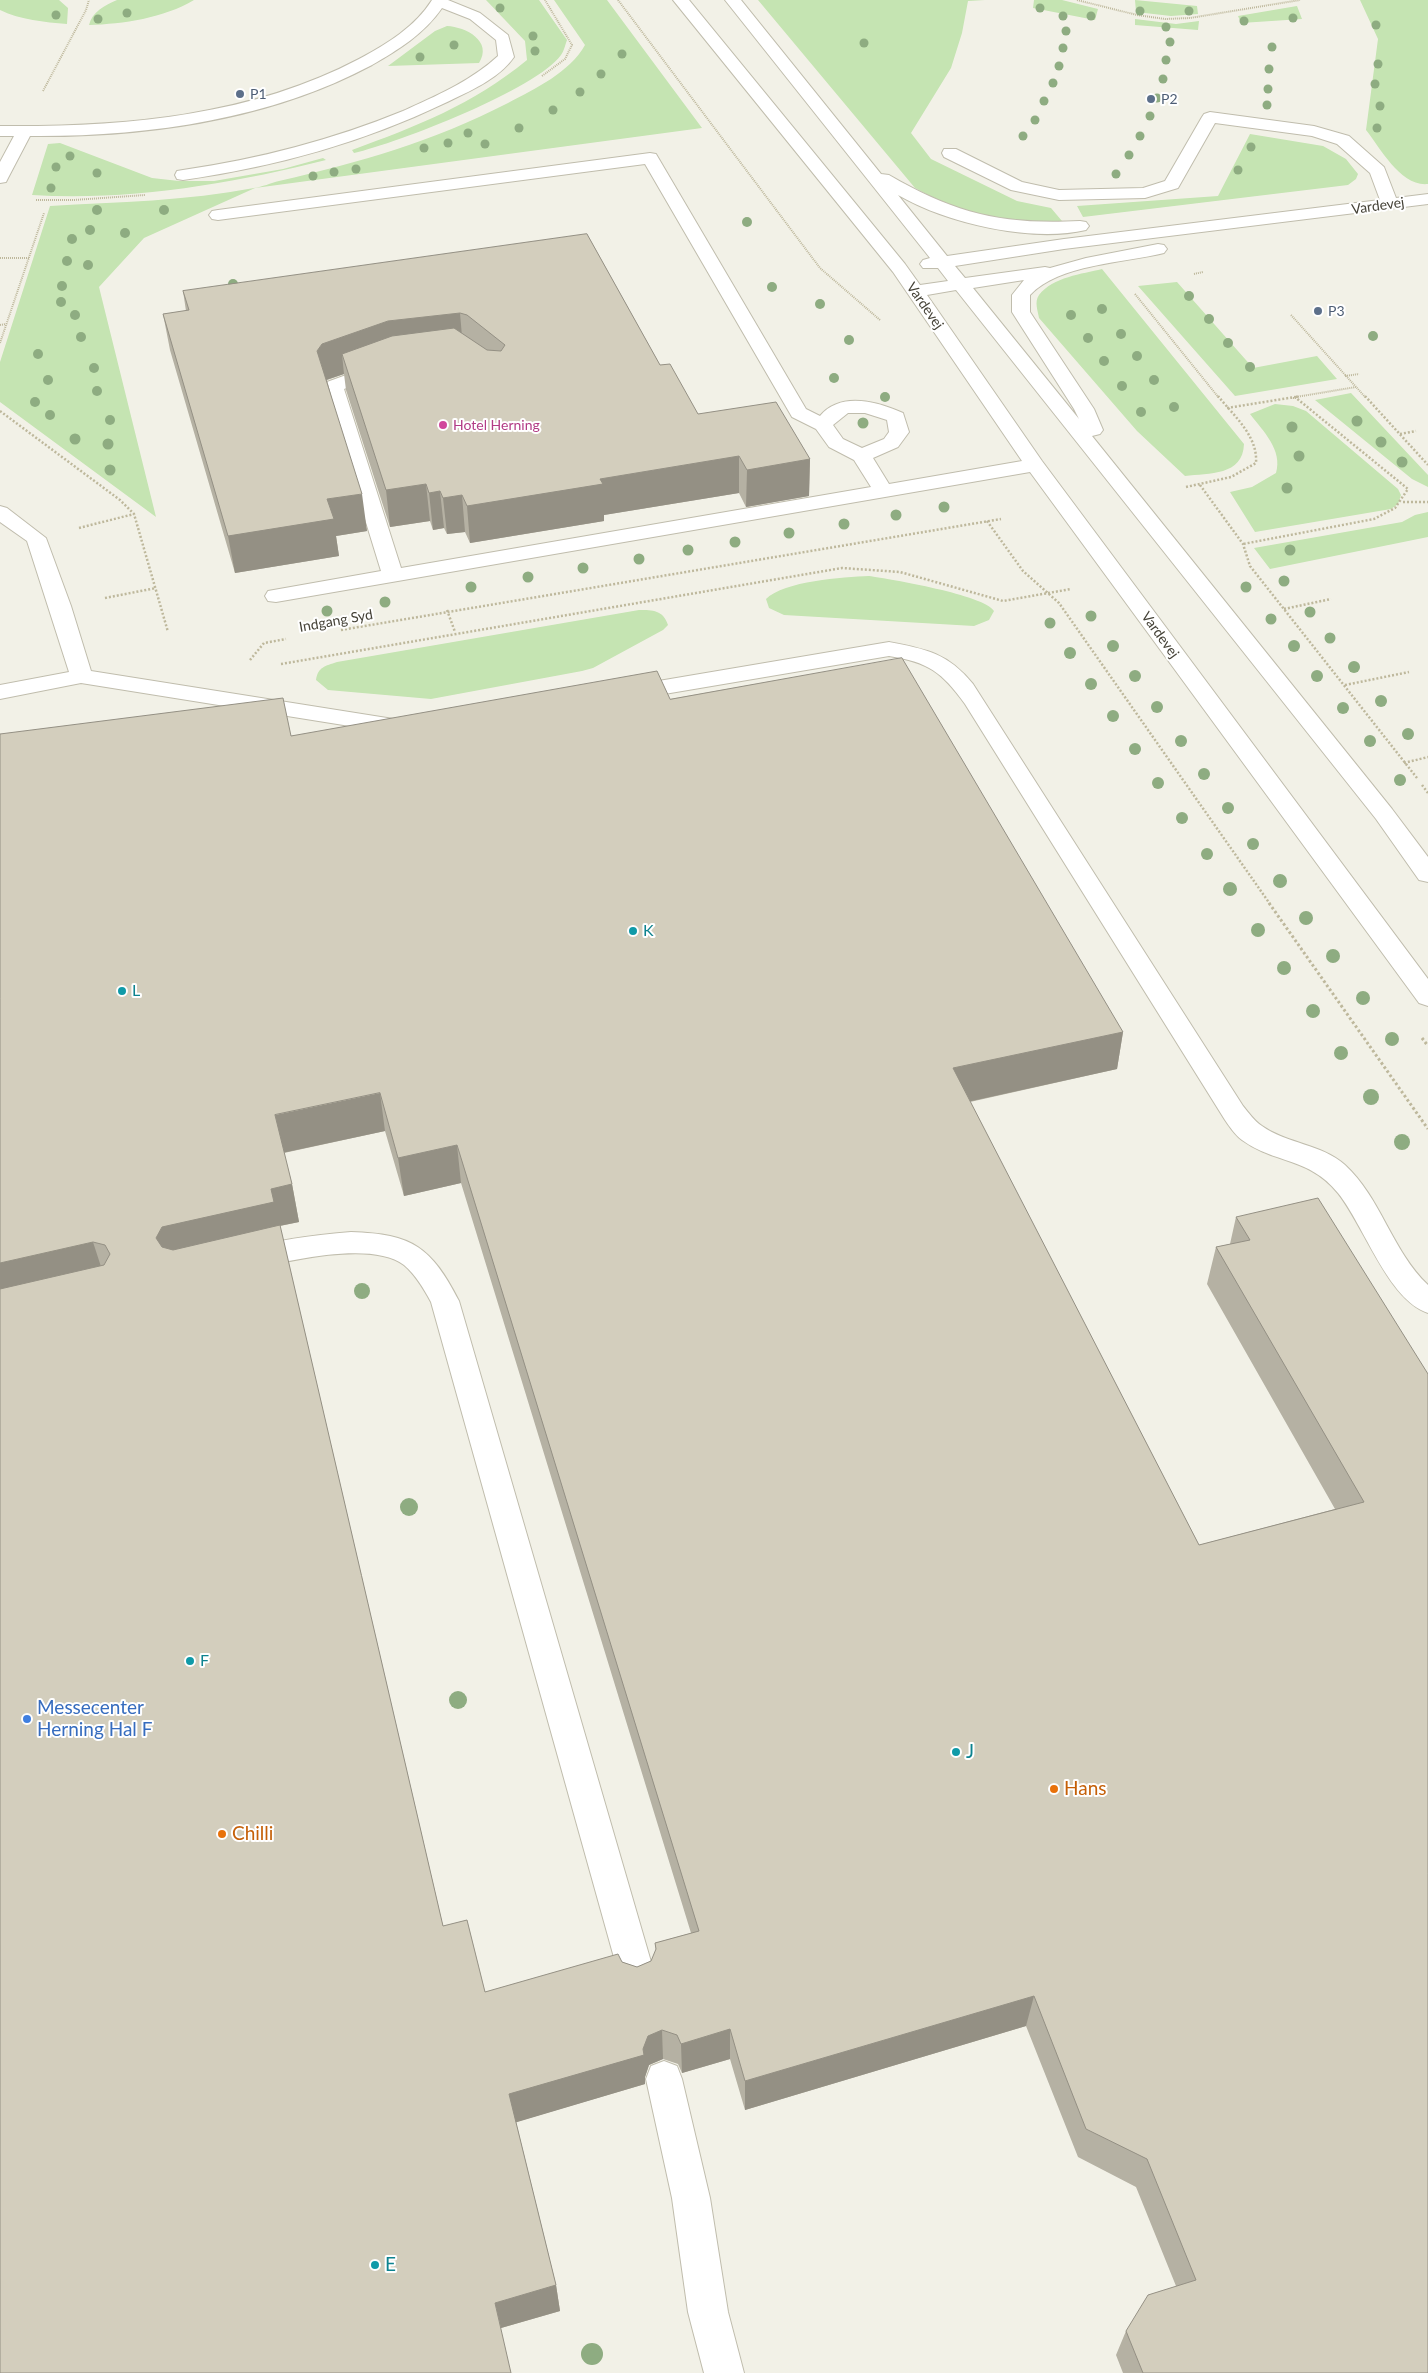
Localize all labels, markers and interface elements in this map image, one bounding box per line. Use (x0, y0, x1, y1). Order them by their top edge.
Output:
place label: P1 (250, 86, 267, 102)
marker: P1 (234, 88, 246, 100)
place label: P2 (1161, 91, 1178, 107)
marker: P2 (1145, 93, 1157, 105)
street label: Vardevej (1351, 194, 1405, 218)
street label: Vardevej (903, 279, 947, 333)
place label: P3 (1328, 303, 1345, 319)
marker: P3 (1312, 305, 1324, 317)
place label: Hotel Herning (453, 417, 540, 433)
marker: Hotel Herning (437, 419, 449, 431)
street label: Indgang Syd (298, 606, 374, 636)
street label: Vardevej (1138, 609, 1182, 661)
place label: K (643, 921, 654, 941)
marker: K (627, 925, 639, 937)
place label: L (132, 981, 140, 1001)
marker: L (116, 985, 128, 997)
place label: F (200, 1651, 209, 1671)
marker: F (184, 1655, 196, 1667)
place label: Messecenter Herning Hal F (37, 1697, 152, 1741)
marker: Messecenter Herning Hal F (21, 1713, 33, 1725)
place label: J (966, 1741, 974, 1763)
marker: J (950, 1746, 962, 1758)
place label: Hans (1064, 1778, 1106, 1800)
marker: Hans (1048, 1783, 1060, 1795)
place label: Chilli (232, 1823, 273, 1845)
marker: Chilli (216, 1828, 228, 1840)
place label: E (385, 2254, 396, 2276)
marker: E (369, 2259, 381, 2271)

